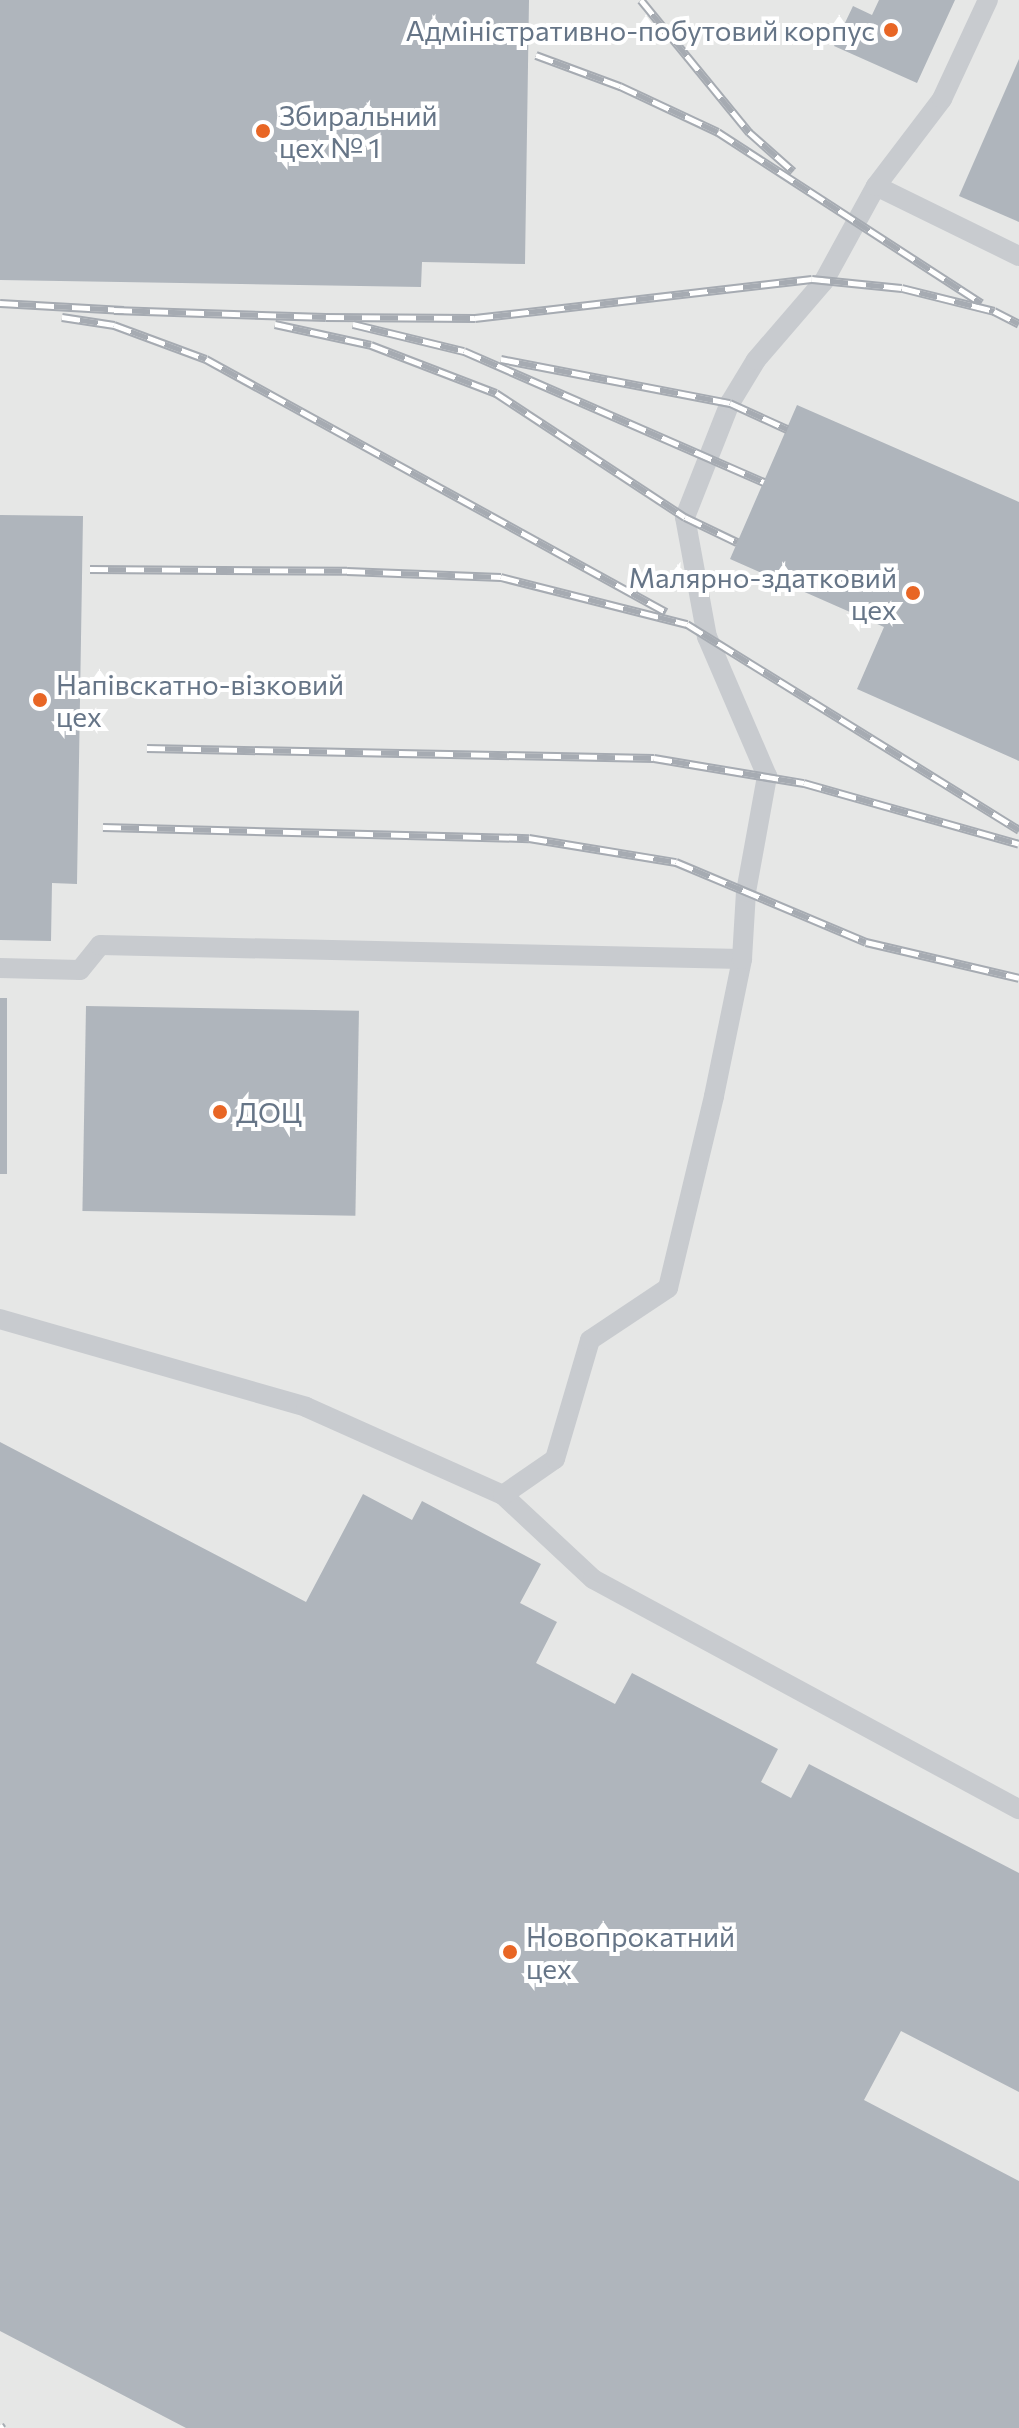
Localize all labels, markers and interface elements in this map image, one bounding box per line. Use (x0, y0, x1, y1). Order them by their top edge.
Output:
place label: Адміністративно-побутовий корпус (406, 13, 875, 47)
marker: Адміністративно-побутовий корпус (882, 21, 900, 39)
place label: Збиральний цех № 1 (279, 98, 438, 164)
marker: Збиральний цех № 1 (254, 122, 272, 140)
place label: Малярно-здатковий цех (629, 560, 897, 626)
marker: Малярно-здатковий цех (904, 584, 922, 602)
place label: Напівскатно-візковий цех (56, 667, 344, 733)
marker: Напівскатно-візковий цех (31, 691, 49, 709)
place label: ДОЦ (236, 1095, 302, 1129)
marker: ДОЦ (211, 1103, 229, 1121)
place label: Новопрокатний цех (526, 1919, 735, 1985)
marker: Новопрокатний цех (501, 1943, 519, 1961)

